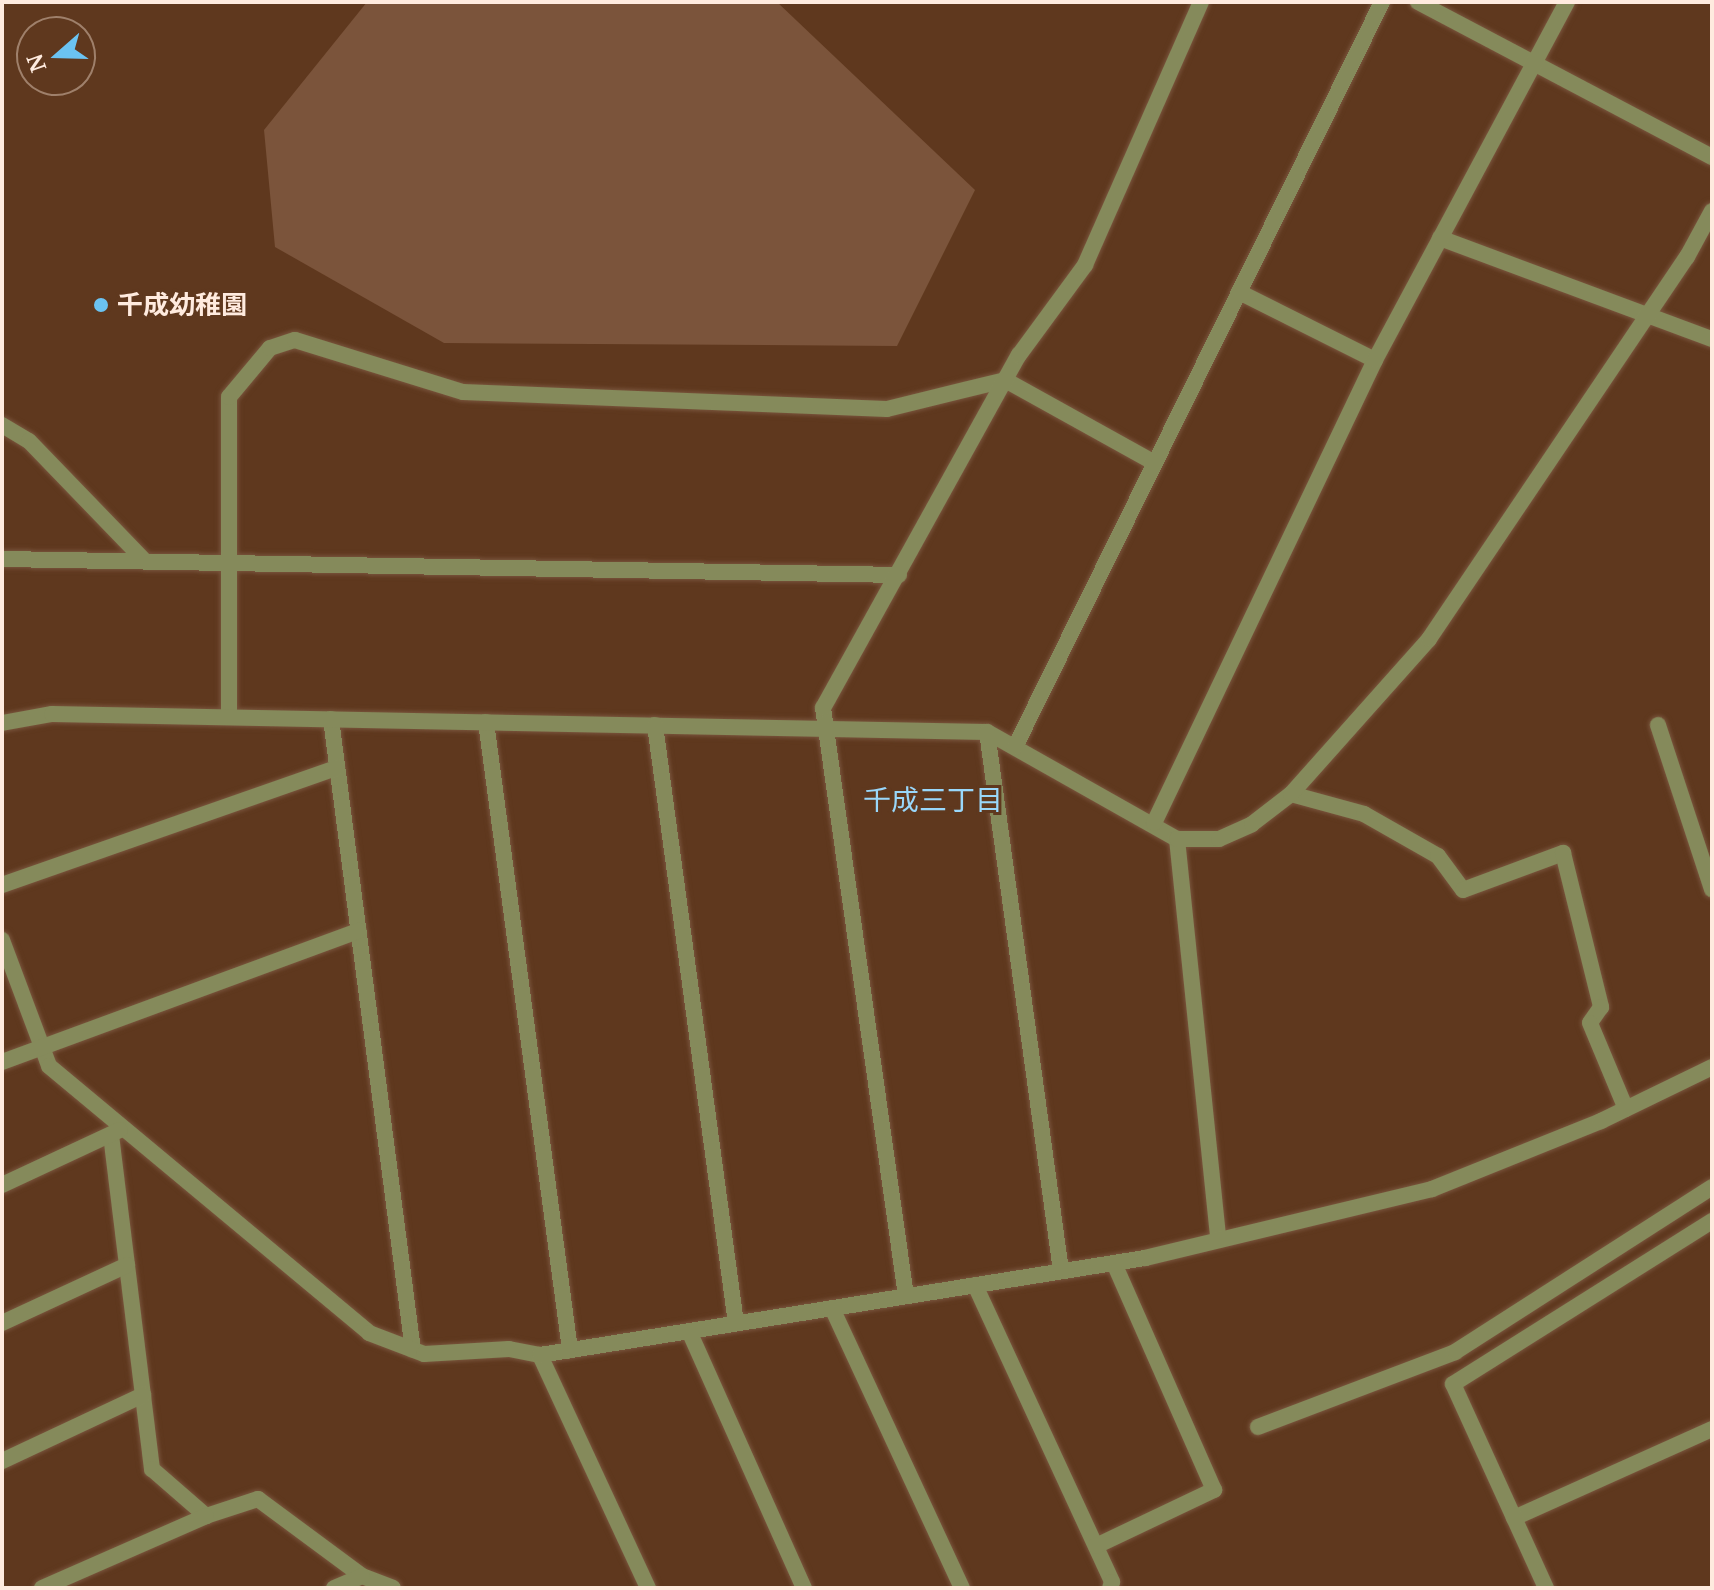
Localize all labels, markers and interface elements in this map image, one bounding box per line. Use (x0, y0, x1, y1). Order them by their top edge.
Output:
north arrow (16, 16, 96, 96)
text: N (18, 50, 52, 77)
place label: 千成幼稚園 (117, 289, 247, 321)
marker: 千成幼稚園 (92, 296, 110, 314)
district label: 千成三丁目 (863, 782, 1003, 816)

